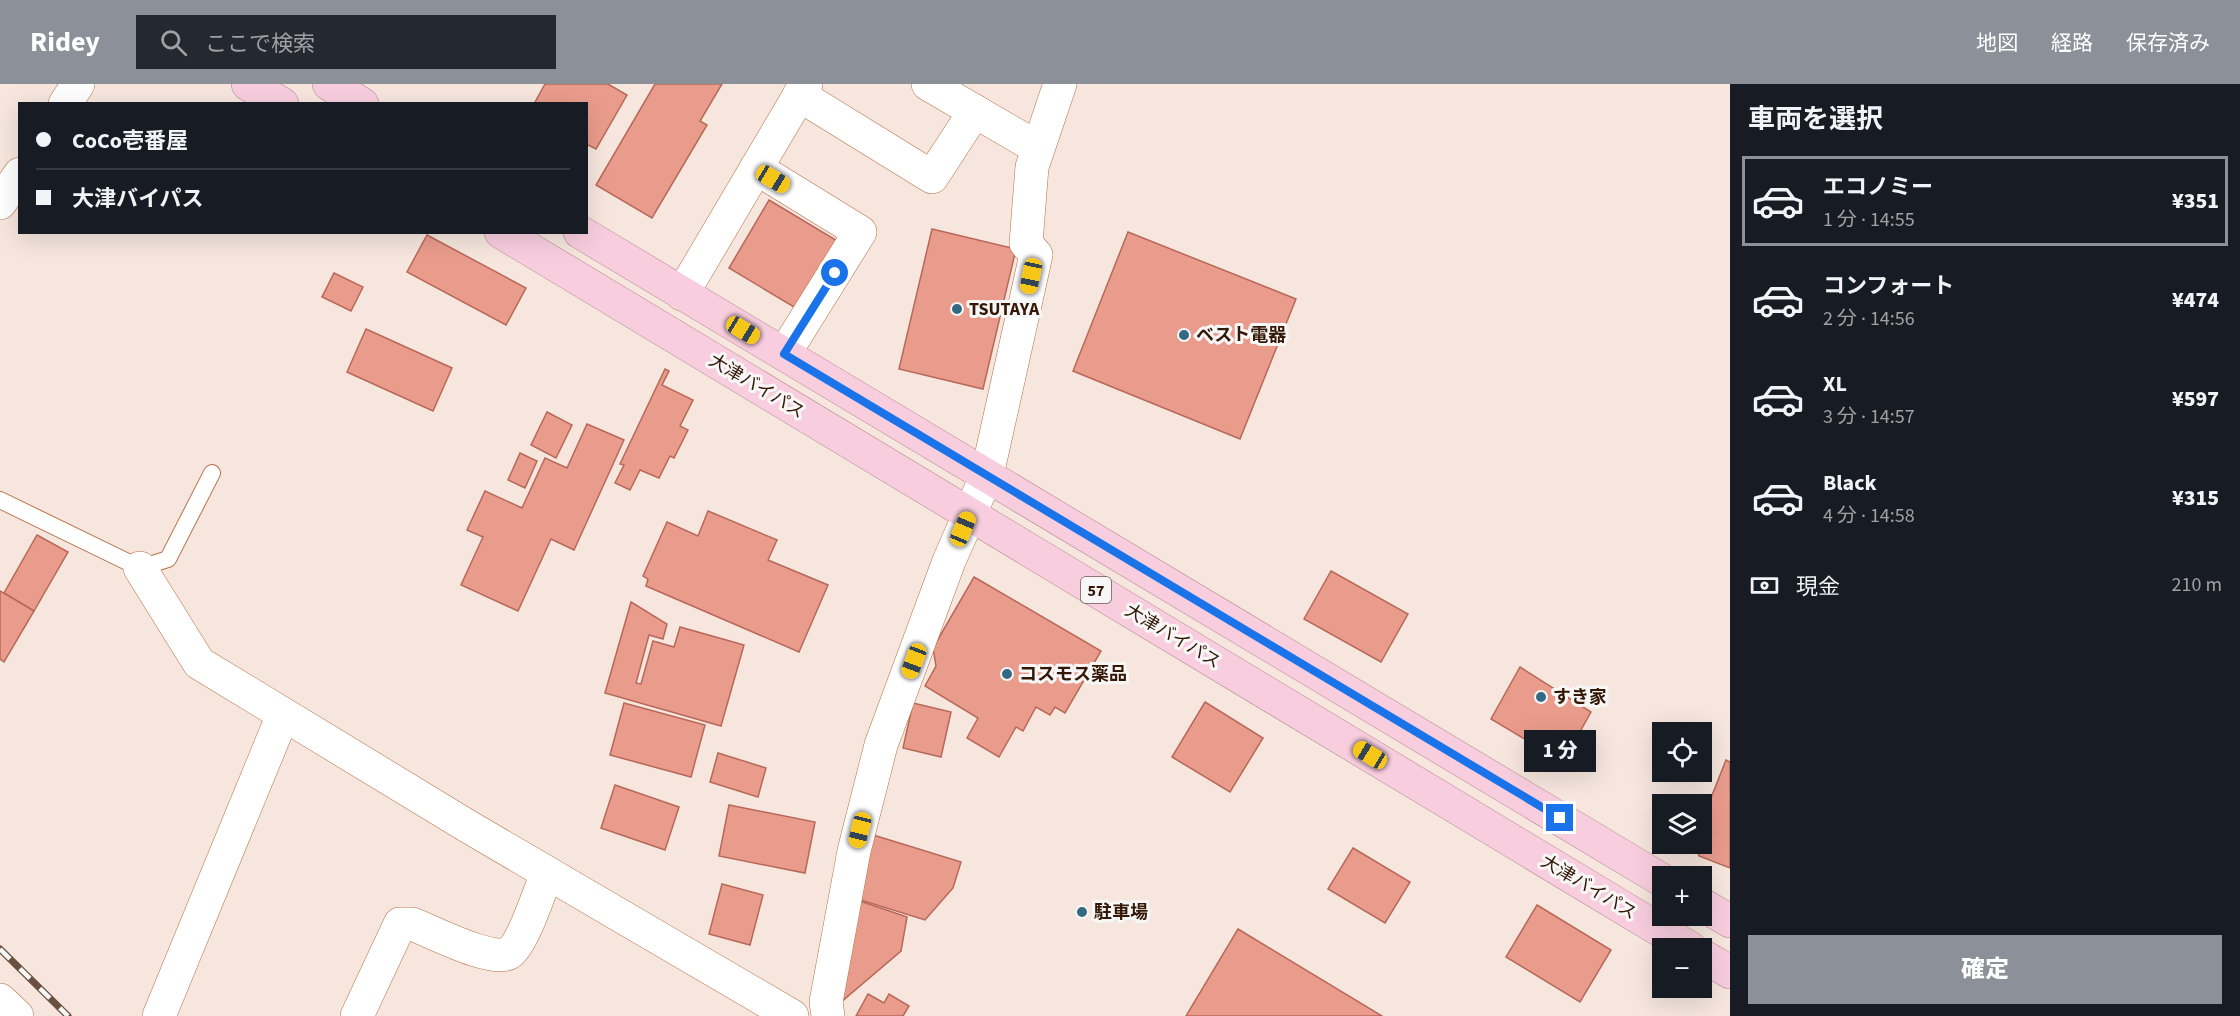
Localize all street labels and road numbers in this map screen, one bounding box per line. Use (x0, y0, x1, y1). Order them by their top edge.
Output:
street label: 大津バイパス (704, 348, 809, 425)
road number: 57 (1081, 577, 1111, 603)
street label: 大津バイパス (1120, 598, 1225, 675)
street label: 大津バイパス (1536, 849, 1641, 926)

